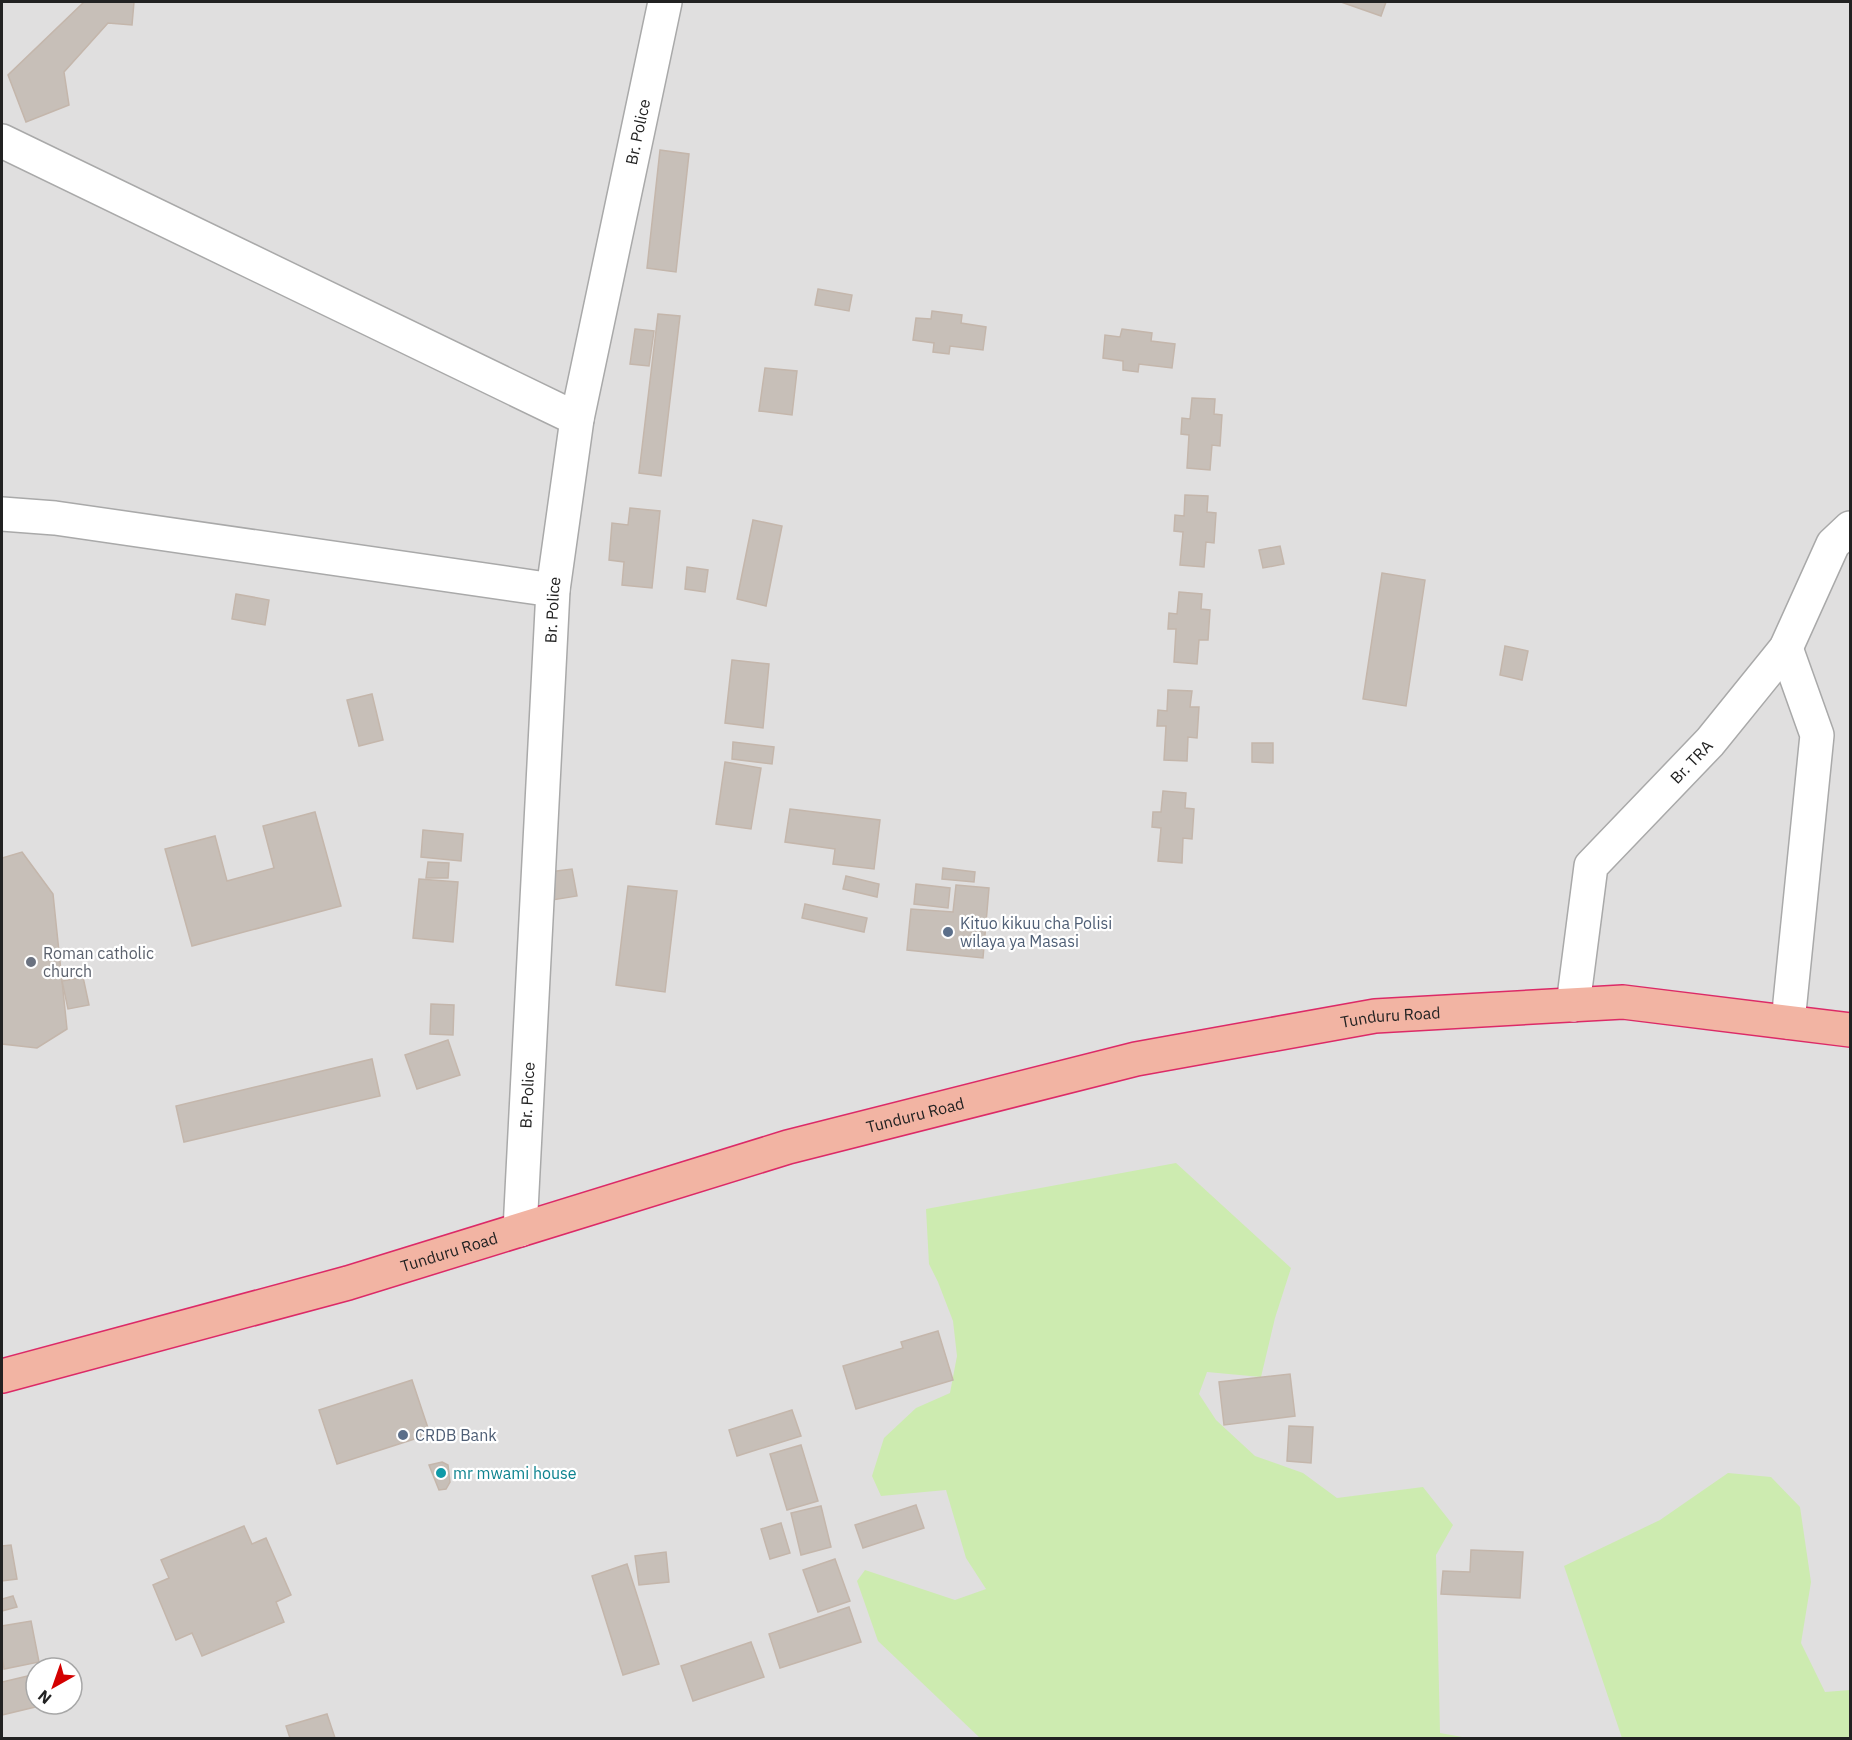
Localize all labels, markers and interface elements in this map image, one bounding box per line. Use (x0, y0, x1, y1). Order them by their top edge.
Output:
street label: Br. Police (621, 97, 654, 167)
street label: Br. Police (540, 575, 565, 644)
street label: Br. TRA (1666, 736, 1717, 787)
place label: Kituo kikuu cha Polisi wilaya ya Masasi (960, 913, 1112, 951)
marker: Kituo kikuu cha Polisi wilaya ya Masasi (941, 925, 955, 939)
place label: Roman catholic church (43, 943, 154, 981)
marker: Roman catholic church (24, 955, 38, 969)
street label: Tunduru Road (1339, 1002, 1441, 1032)
street label: Br. Police (515, 1061, 539, 1129)
street label: Tunduru Road (864, 1093, 966, 1137)
street label: Tunduru Road (398, 1227, 500, 1276)
place label: CRDB Bank (415, 1425, 497, 1445)
marker: CRDB Bank (396, 1428, 410, 1442)
place label: mr mwami house (453, 1463, 577, 1483)
marker: mr mwami house (434, 1466, 448, 1480)
north arrow (24, 1656, 84, 1716)
text: N (33, 1686, 55, 1709)

